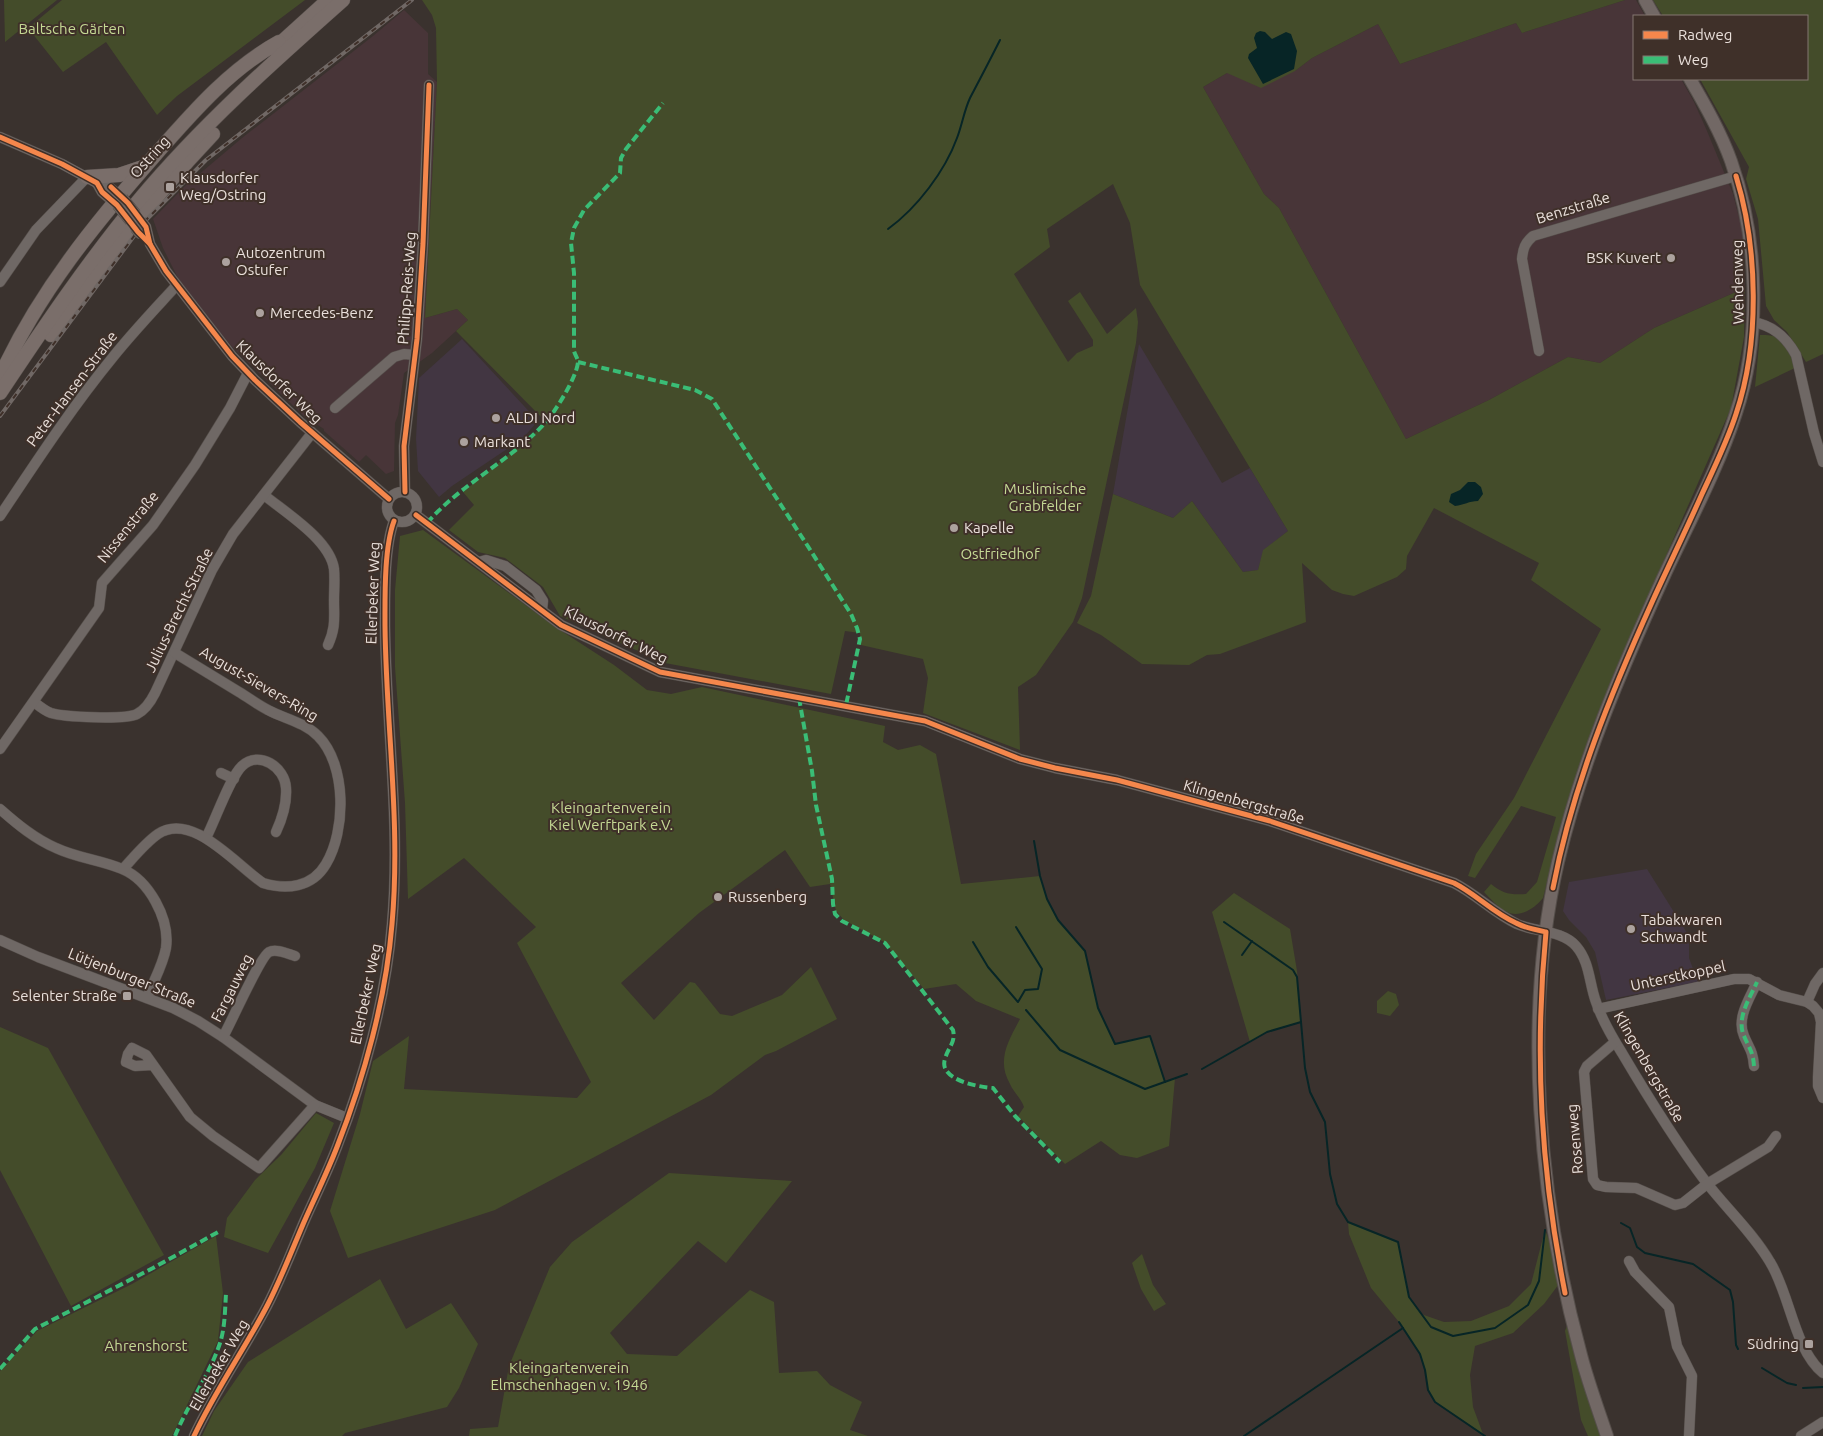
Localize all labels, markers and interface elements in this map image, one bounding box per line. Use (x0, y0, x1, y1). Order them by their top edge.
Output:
legend (1633, 15, 1808, 80)
park label: Baltsche Gärten (19, 20, 125, 37)
text: Radweg (1678, 26, 1732, 43)
text: Weg (1678, 51, 1709, 68)
street label: Ostring (126, 132, 173, 181)
place label: Klausdorfer Weg/Ostring (180, 169, 266, 203)
marker: Klausdorfer Weg/Ostring (164, 181, 176, 193)
street label: Benzstraße (1534, 188, 1612, 227)
street label: Philipp-Reis-Weg (394, 231, 419, 345)
street label: Wehdenweg (1728, 240, 1747, 324)
place label: Autozentrum Ostufer (236, 244, 326, 278)
place label: BSK Kuvert (1586, 249, 1661, 266)
marker: BSK Kuvert (1665, 252, 1677, 264)
marker: Autozentrum Ostufer (220, 256, 232, 268)
place label: Mercedes-Benz (270, 304, 373, 321)
marker: Mercedes-Benz (254, 307, 266, 319)
street label: Peter-Hansen-Straße (23, 328, 120, 450)
street label: Klausdorfer Weg (233, 336, 326, 427)
place label: ALDI Nord (506, 409, 575, 426)
marker: ALDI Nord (490, 412, 502, 424)
place label: Markant (474, 433, 530, 450)
marker: Markant (458, 436, 470, 448)
park label: Muslimische Grabfelder (1004, 480, 1086, 514)
street label: Nissenstraße (94, 487, 162, 566)
place label: Kapelle (964, 519, 1014, 536)
marker: Kapelle (948, 522, 960, 534)
street label: Ellerbeker Weg (362, 541, 383, 645)
street label: Julius-Brecht-Straße (141, 545, 216, 675)
park label: Ostfriedhof (960, 545, 1040, 562)
street label: Klausdorfer Weg (562, 602, 671, 667)
street label: August-Sievers-Ring (197, 643, 321, 724)
street label: Klingenbergstraße (1182, 776, 1307, 827)
park label: Kleingartenverein Kiel Werftpark e.V. (549, 799, 673, 833)
place label: Russenberg (728, 888, 807, 905)
marker: Russenberg (712, 891, 724, 903)
place label: Tabakwaren Schwandt (1641, 911, 1722, 945)
marker: Tabakwaren Schwandt (1625, 923, 1637, 935)
street label: Ellerbeker Weg (347, 942, 384, 1046)
street label: Lütjenburger Straße (66, 944, 198, 1011)
street label: Fargauweg (207, 951, 256, 1025)
street label: Unterstkoppel (1629, 957, 1727, 994)
place label: Selenter Straße (12, 987, 117, 1004)
marker: Selenter Straße (121, 990, 133, 1002)
street label: Klingenbergstraße (1611, 1008, 1688, 1125)
street label: Rosenweg (1563, 1103, 1586, 1175)
street label: Ellerbeker Weg (186, 1316, 252, 1413)
place label: Südring (1747, 1335, 1799, 1352)
park label: Ahrenshorst (105, 1337, 187, 1354)
marker: Südring (1803, 1338, 1815, 1350)
park label: Kleingartenverein Elmschenhagen v. 1946 (490, 1359, 648, 1393)

